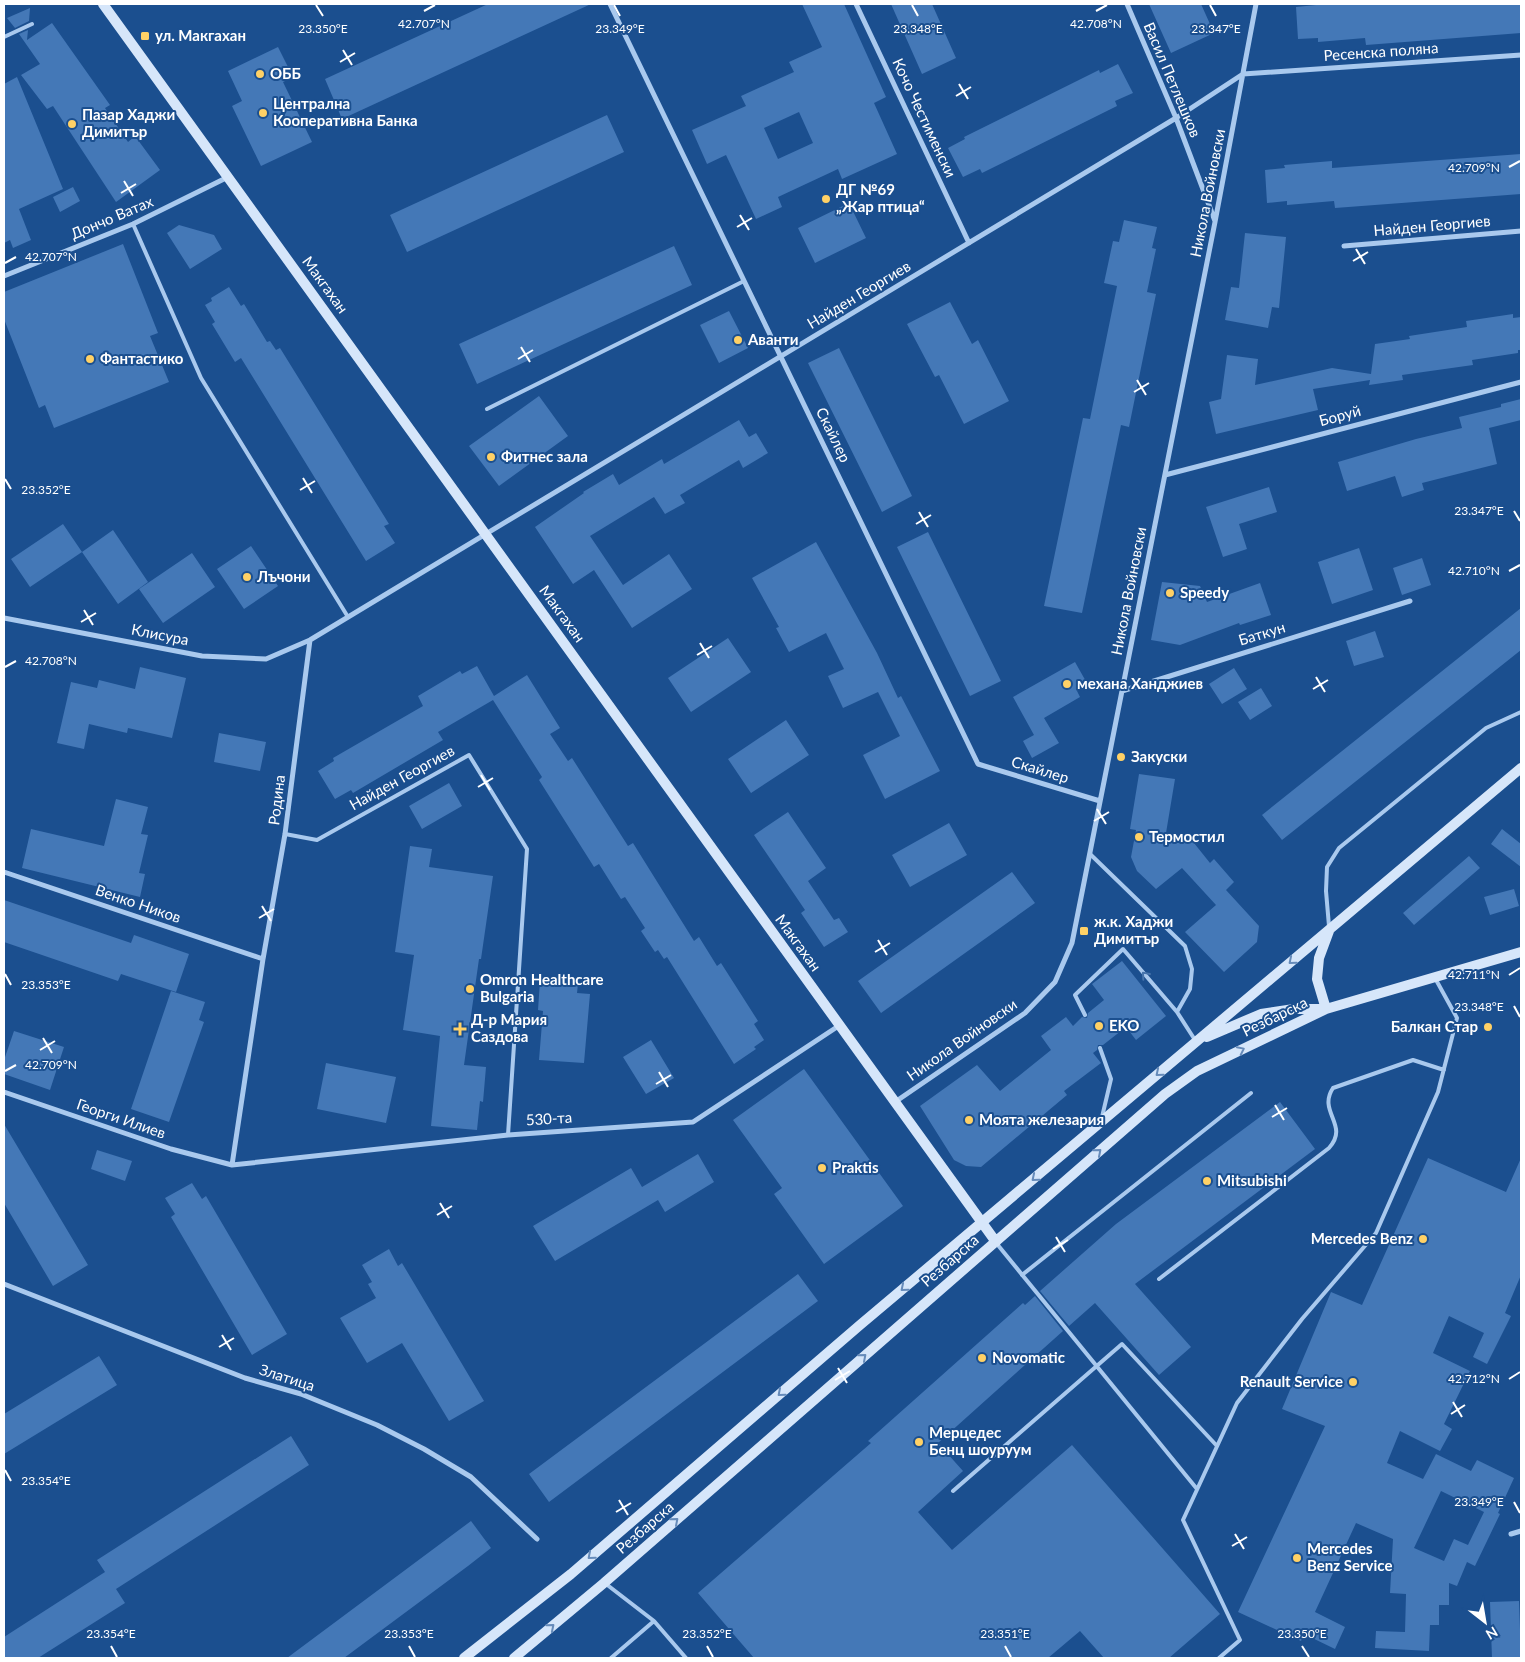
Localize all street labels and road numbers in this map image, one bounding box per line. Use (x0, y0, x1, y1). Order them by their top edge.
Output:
street label: Васил Петлешков (1141, 19, 1205, 140)
street label: Ресенска поляна (1323, 38, 1439, 64)
street label: Кочо Честименски (889, 55, 960, 180)
street label: Никола Войновски (1186, 127, 1228, 259)
street label: Дончо Ватах (68, 191, 156, 242)
street label: Найден Георгиев (1373, 211, 1491, 239)
street label: Макгахан (299, 252, 352, 316)
street label: Найден Георгиев (804, 256, 913, 332)
street label: Боруй (1317, 401, 1363, 429)
street label: Скайлер (813, 404, 855, 465)
street label: Никола Войновски (1107, 525, 1149, 657)
street label: Макгахан (536, 581, 589, 645)
street label: Баткун (1236, 617, 1287, 649)
street label: Клисура (130, 620, 190, 648)
street label: Найден Георгиев (346, 741, 457, 813)
street label: Скайлер (1009, 752, 1071, 786)
street label: Родина (264, 774, 288, 826)
street label: Венко Ников (93, 880, 183, 926)
street label: Макгахан (772, 910, 825, 974)
street label: Резбарска (1239, 993, 1310, 1040)
street label: Никола Войновски (903, 994, 1020, 1084)
street label: Георги Илиев (74, 1094, 168, 1142)
street label: 530-та (525, 1107, 573, 1129)
street label: Резбарска (917, 1230, 982, 1290)
street label: Златица (257, 1360, 317, 1394)
street label: Резбарска (612, 1497, 677, 1557)

